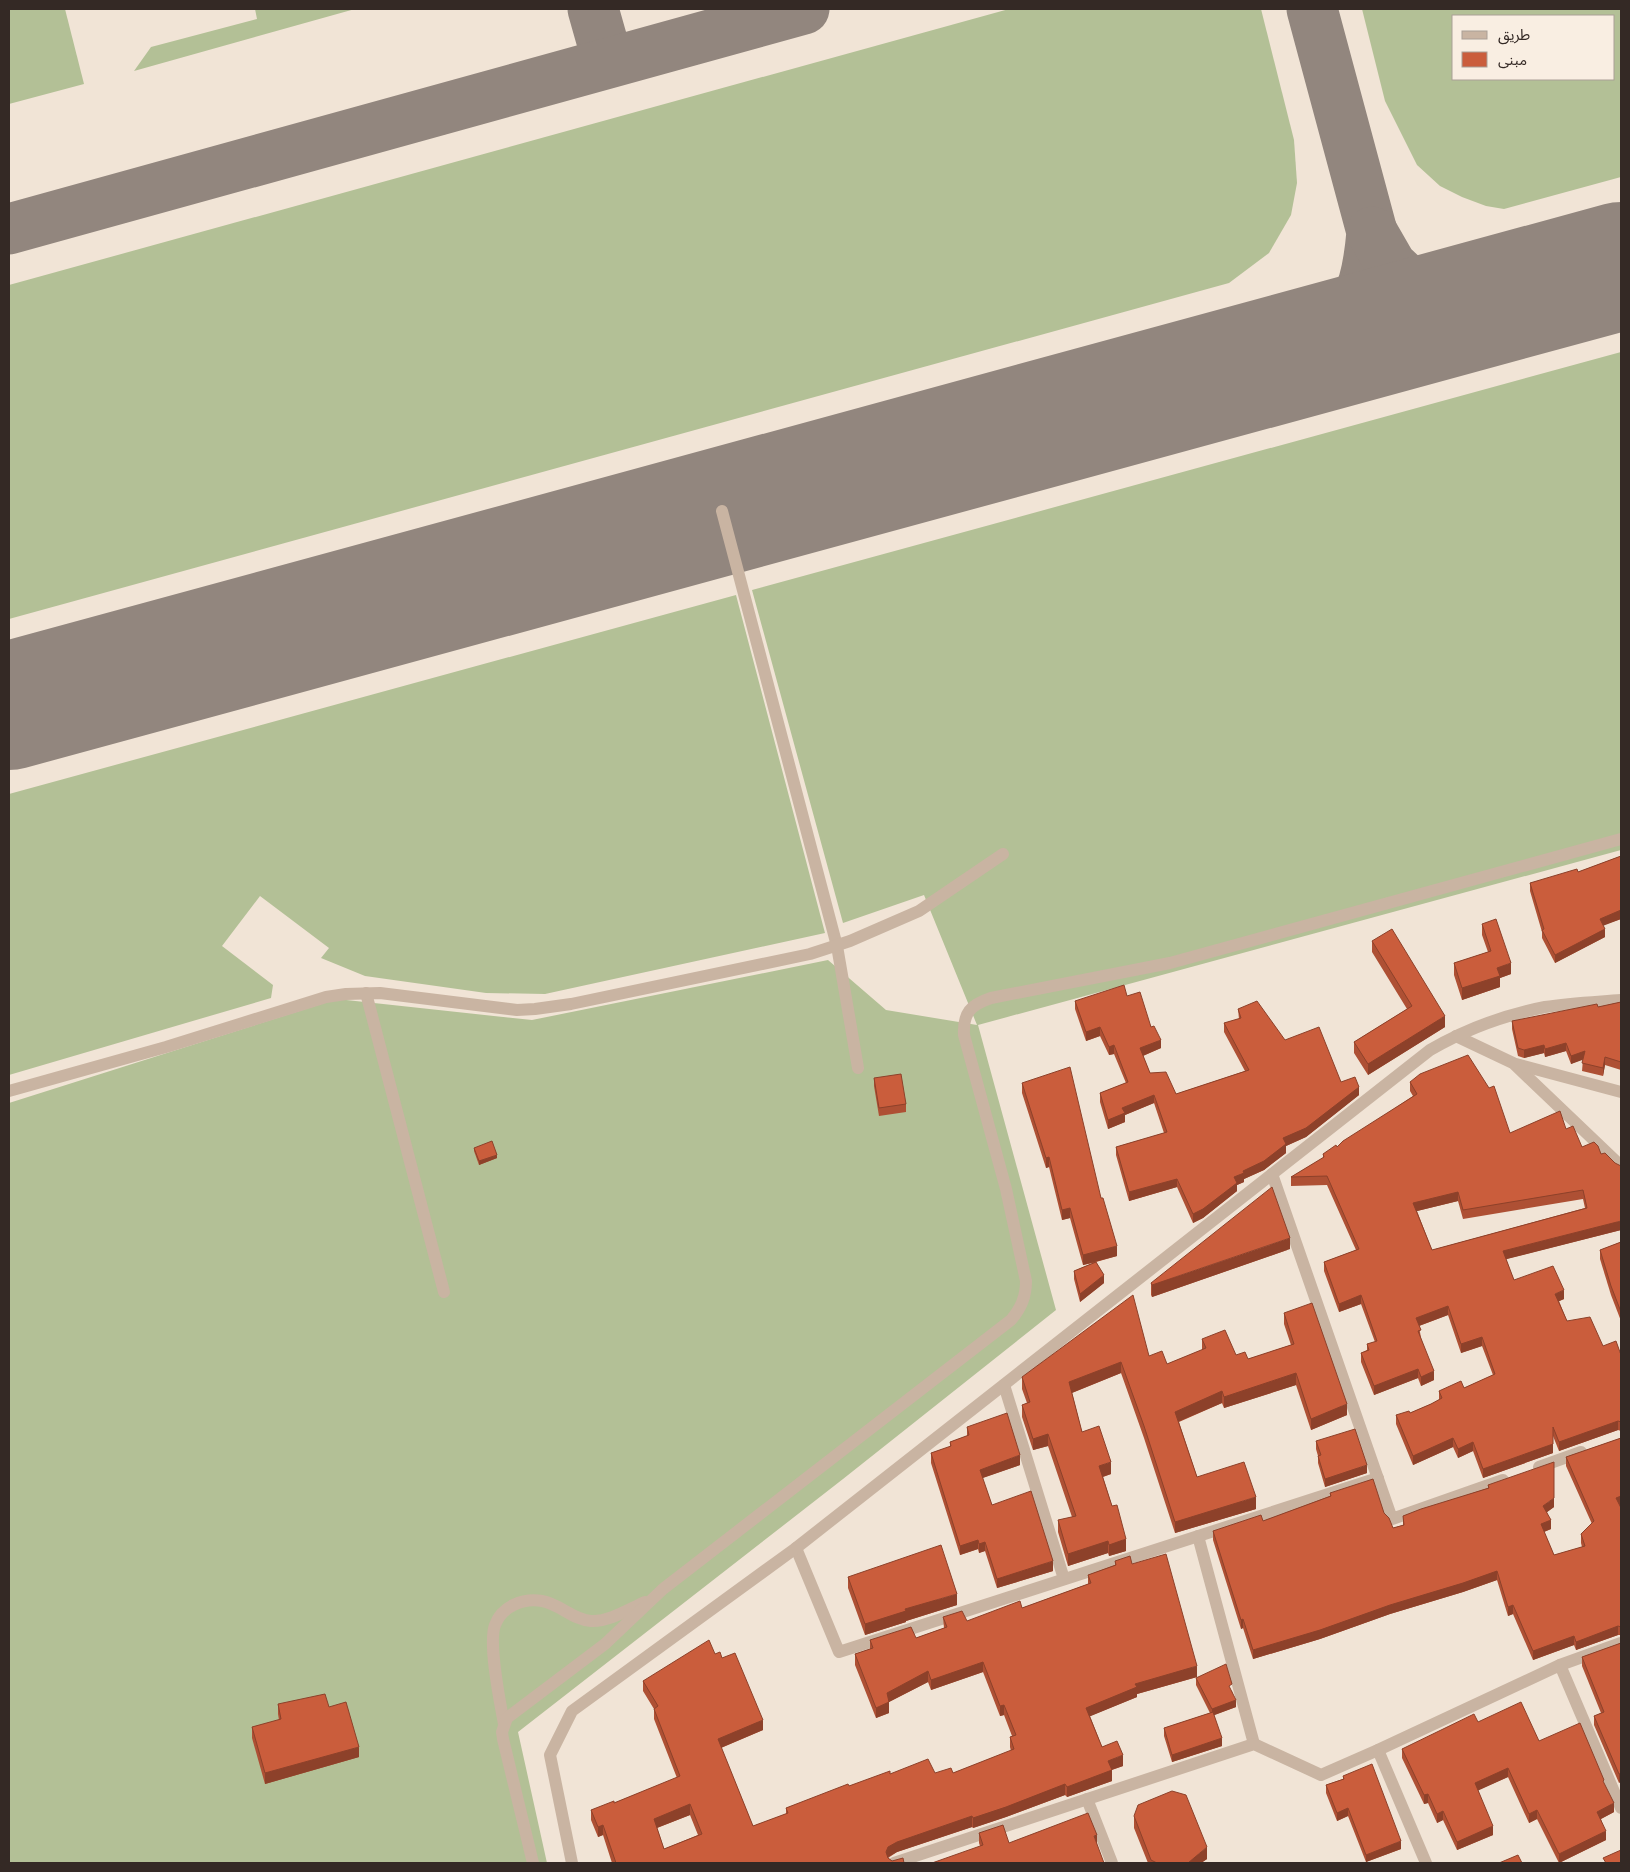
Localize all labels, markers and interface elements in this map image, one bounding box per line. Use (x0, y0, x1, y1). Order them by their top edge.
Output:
legend (1452, 15, 1615, 80)
text: طريق (1498, 25, 1530, 45)
text: مبنى (1498, 50, 1527, 70)

